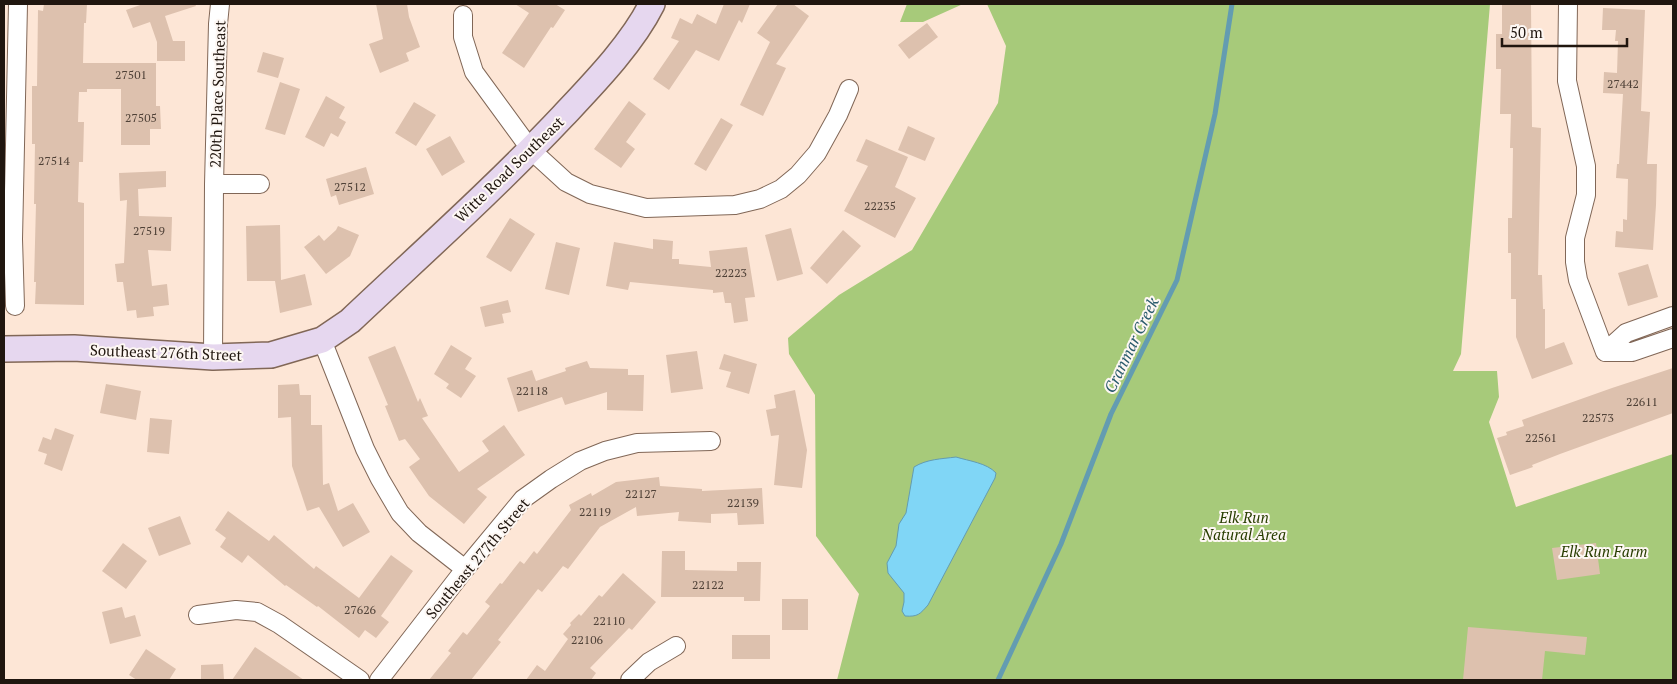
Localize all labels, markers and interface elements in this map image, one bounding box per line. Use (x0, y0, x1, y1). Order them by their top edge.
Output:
scale bar (1502, 15, 1627, 47)
street label: 220th Place Southeast (204, 20, 230, 168)
text: 50 m (1510, 22, 1543, 42)
house number: 27501 (115, 67, 147, 82)
house number: 27442 (1607, 76, 1639, 91)
house number: 27505 (125, 110, 157, 125)
street label: Witte Road Southeast (450, 111, 568, 226)
house number: 27514 (38, 153, 71, 168)
house number: 27512 (334, 179, 366, 194)
house number: 22235 (864, 198, 896, 213)
house number: 27519 (133, 223, 165, 238)
house number: 22223 (715, 265, 747, 280)
water label: Cranmar Creek (1098, 293, 1164, 396)
street label: Southeast 276th Street (90, 339, 243, 365)
house number: 22118 (516, 383, 548, 398)
house number: 22611 (1626, 394, 1658, 409)
house number: 22573 (1582, 410, 1614, 425)
house number: 22561 (1525, 430, 1557, 445)
house number: 22127 (625, 486, 657, 501)
street label: Southeast 277th Street (421, 493, 534, 622)
house number: 22139 (727, 495, 759, 510)
house number: 22119 (579, 504, 611, 519)
park label: Elk Run Natural Area (1201, 507, 1286, 544)
park label: Elk Run Farm (1560, 541, 1647, 561)
house number: 22122 (692, 577, 724, 592)
house number: 27626 (344, 602, 377, 617)
house number: 22110 (593, 613, 625, 628)
house number: 22106 (571, 632, 604, 647)

